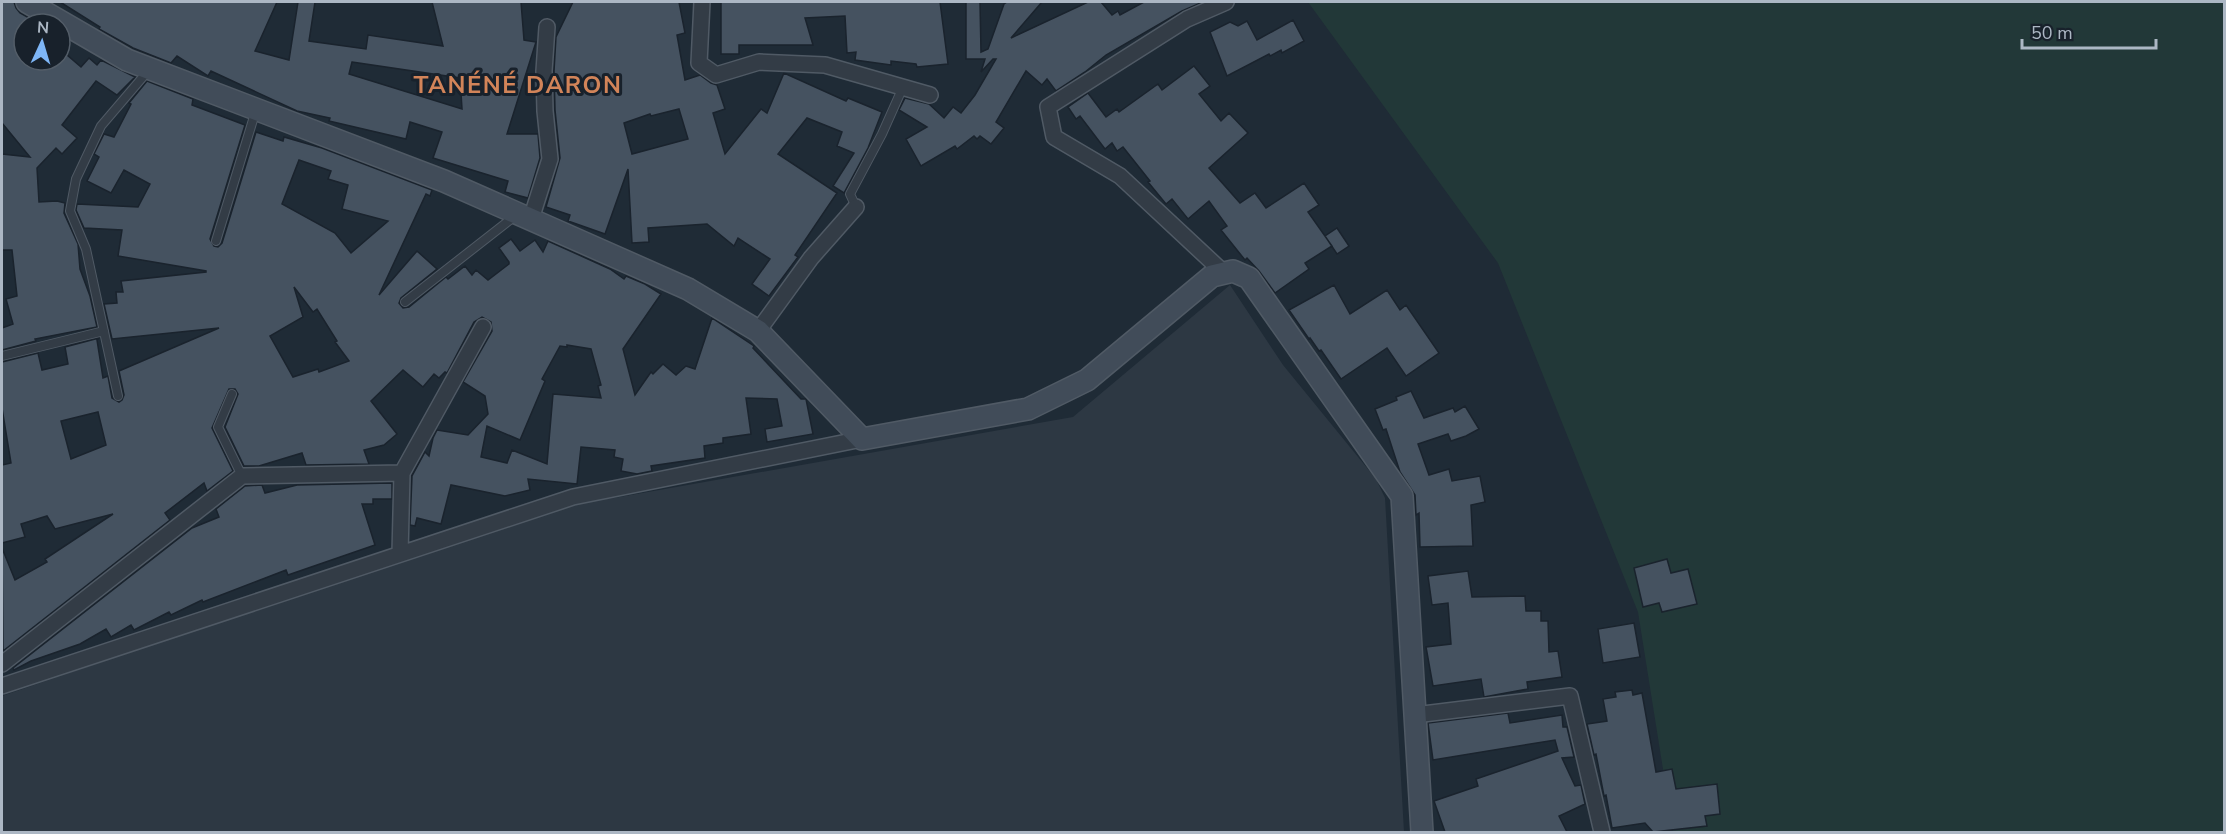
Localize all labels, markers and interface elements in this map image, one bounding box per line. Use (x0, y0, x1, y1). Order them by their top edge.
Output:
north arrow (12, 12, 72, 72)
scale bar (2022, 12, 2156, 50)
text: N (36, 17, 50, 39)
text: 50 m (2031, 21, 2073, 45)
district label: TANÉNÉ DARON (414, 69, 622, 101)

